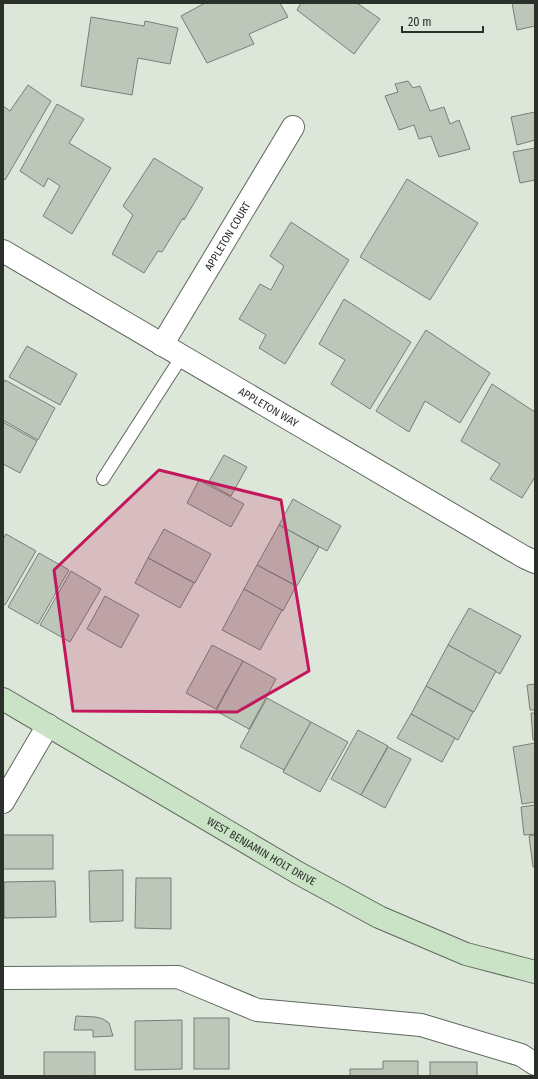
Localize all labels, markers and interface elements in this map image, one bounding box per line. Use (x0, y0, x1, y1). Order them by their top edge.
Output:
scale bar (402, 8, 483, 34)
text: 20 m (408, 15, 432, 29)
street label: APPLETON COURT (202, 199, 254, 273)
street label: APPLETON WAY (236, 385, 301, 430)
street label: WEST BENJAMIN HOLT DRIVE (204, 815, 318, 888)

